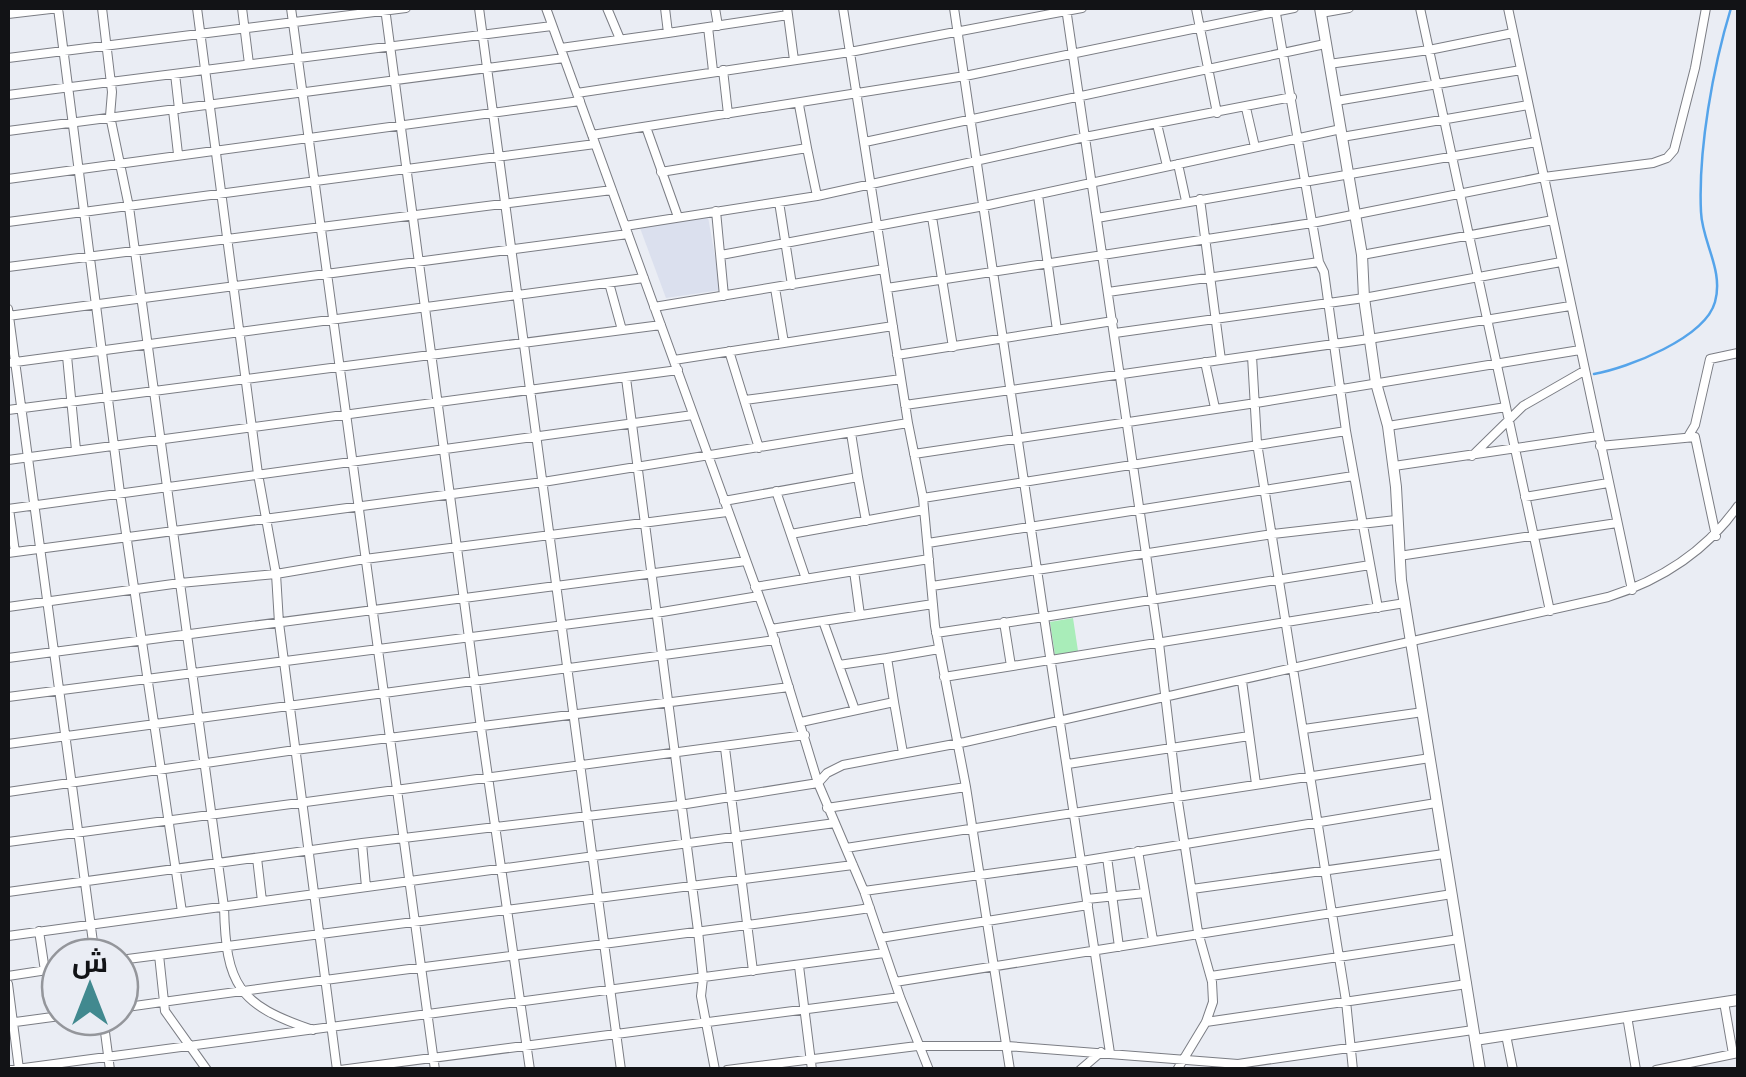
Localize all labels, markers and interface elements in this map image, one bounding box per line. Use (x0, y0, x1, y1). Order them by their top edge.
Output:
north arrow (40, 937, 140, 1037)
text: ش (72, 944, 108, 979)

